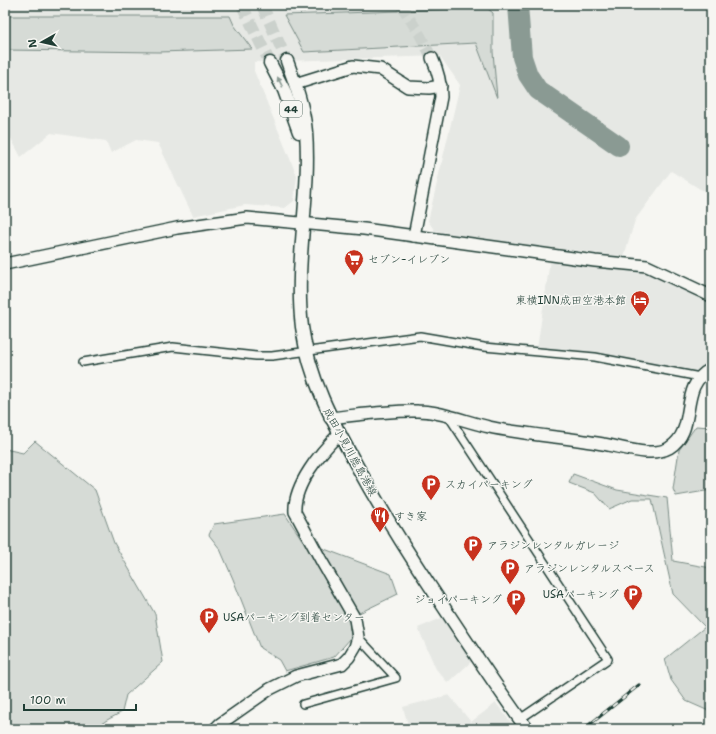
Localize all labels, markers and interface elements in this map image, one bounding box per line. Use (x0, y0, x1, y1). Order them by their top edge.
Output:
north arrow (22, 22, 62, 62)
text: N (25, 38, 41, 49)
one-way arrow (277, 76, 283, 87)
road number: 44 (280, 101, 302, 117)
supermarket icon: セブン-イレブン (343, 248, 365, 276)
place label: セブン-イレブン (368, 252, 450, 267)
hotel icon: 東横INN成田空港本館 (629, 289, 651, 317)
place label: 東横INN成田空港本館 (515, 293, 626, 308)
street label: 成田小見川鹿島港線 (319, 405, 381, 499)
parking icon: スカイパーキング (420, 473, 442, 501)
place label: スカイパーキング (445, 477, 533, 492)
restaurant icon: すき家 (369, 505, 391, 533)
place label: すき家 (394, 509, 427, 524)
parking icon: アラジンレンタルガレージ (462, 534, 484, 562)
place label: アラジンレンタルガレージ (487, 538, 619, 553)
parking icon: アラジンレンタルスペース (499, 557, 521, 585)
place label: アラジンレンタルスペース (524, 561, 655, 576)
parking icon: USAパーキング (622, 583, 644, 611)
place label: USAパーキング (543, 587, 619, 602)
parking icon: ジョイパーキング (505, 588, 527, 616)
place label: ジョイパーキング (414, 592, 502, 607)
parking icon: USAパーキング到着センター (198, 606, 220, 634)
place label: USAパーキング到着センター (223, 610, 365, 625)
scale bar (24, 686, 136, 712)
text: 100 m (30, 692, 66, 708)

